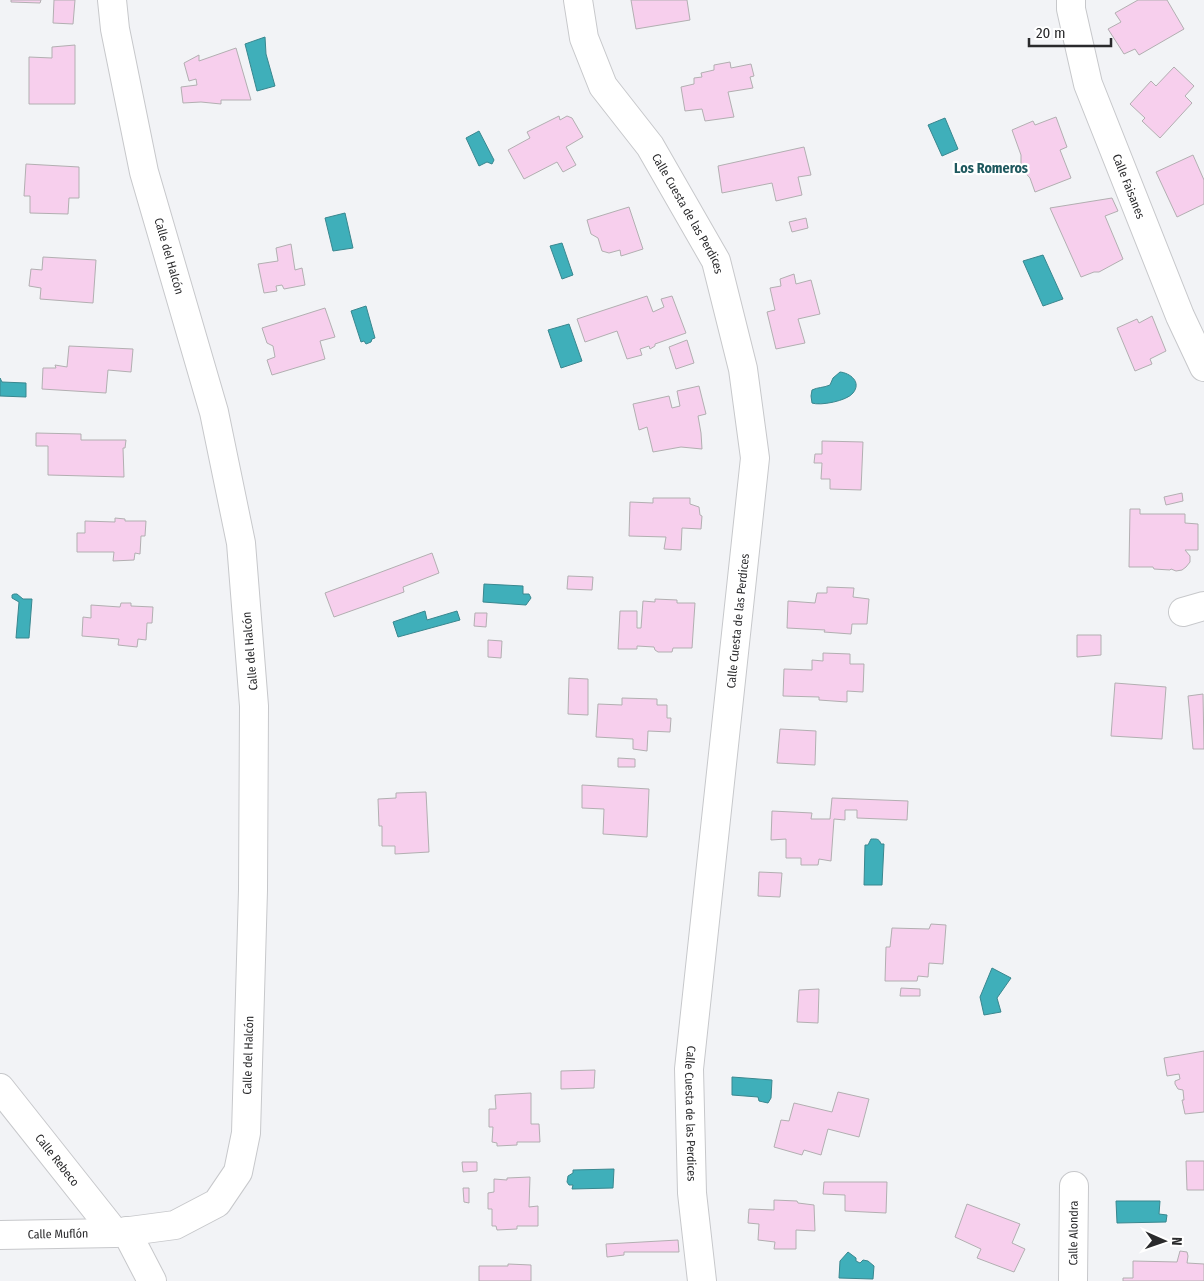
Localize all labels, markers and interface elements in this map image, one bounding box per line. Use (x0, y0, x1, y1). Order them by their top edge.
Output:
scale bar (1029, 15, 1112, 47)
text: 20 m (1036, 24, 1066, 42)
street label: Calle Cuesta de las Perdices (649, 151, 726, 275)
street label: Calle Faisanes (1109, 152, 1148, 221)
district label: Los Romeros (954, 160, 1028, 177)
street label: Calle del Halcón (151, 216, 187, 296)
street label: Calle Cuesta de las Perdices (724, 553, 752, 689)
street label: Calle del Halcón (240, 611, 260, 691)
street label: Calle del Halcón (240, 1016, 256, 1095)
street label: Calle Cuesta de las Perdices (682, 1045, 699, 1181)
street label: Calle Rebeco (32, 1131, 82, 1189)
street label: Calle Alondra (1066, 1200, 1081, 1266)
north arrow (1139, 1216, 1189, 1266)
street label: Calle Muflón (27, 1226, 88, 1242)
text: N (1168, 1237, 1185, 1246)

